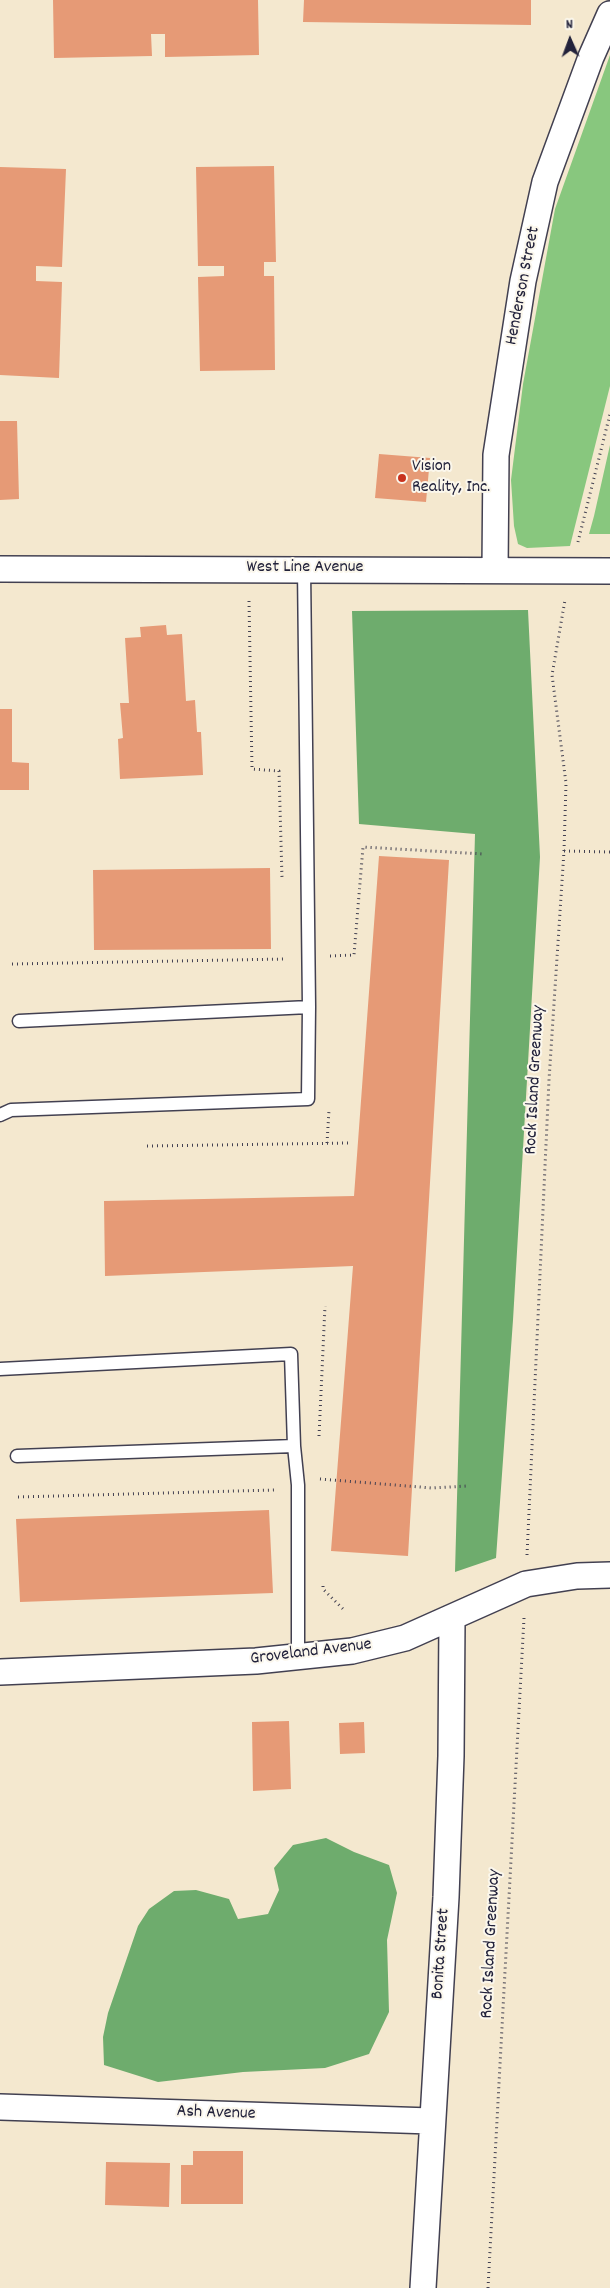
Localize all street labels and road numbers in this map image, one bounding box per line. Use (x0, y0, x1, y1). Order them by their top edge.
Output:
street label: Henderson Street (502, 225, 546, 347)
street label: West Line Avenue (247, 558, 363, 580)
street label: Rock Island Greenway (521, 1005, 551, 1155)
street label: Groveland Avenue (249, 1635, 373, 1671)
street label: Rock Island Greenway (477, 1869, 507, 2019)
street label: Bonita Street (428, 1908, 456, 2000)
street label: Ash Avenue (176, 2102, 256, 2126)

